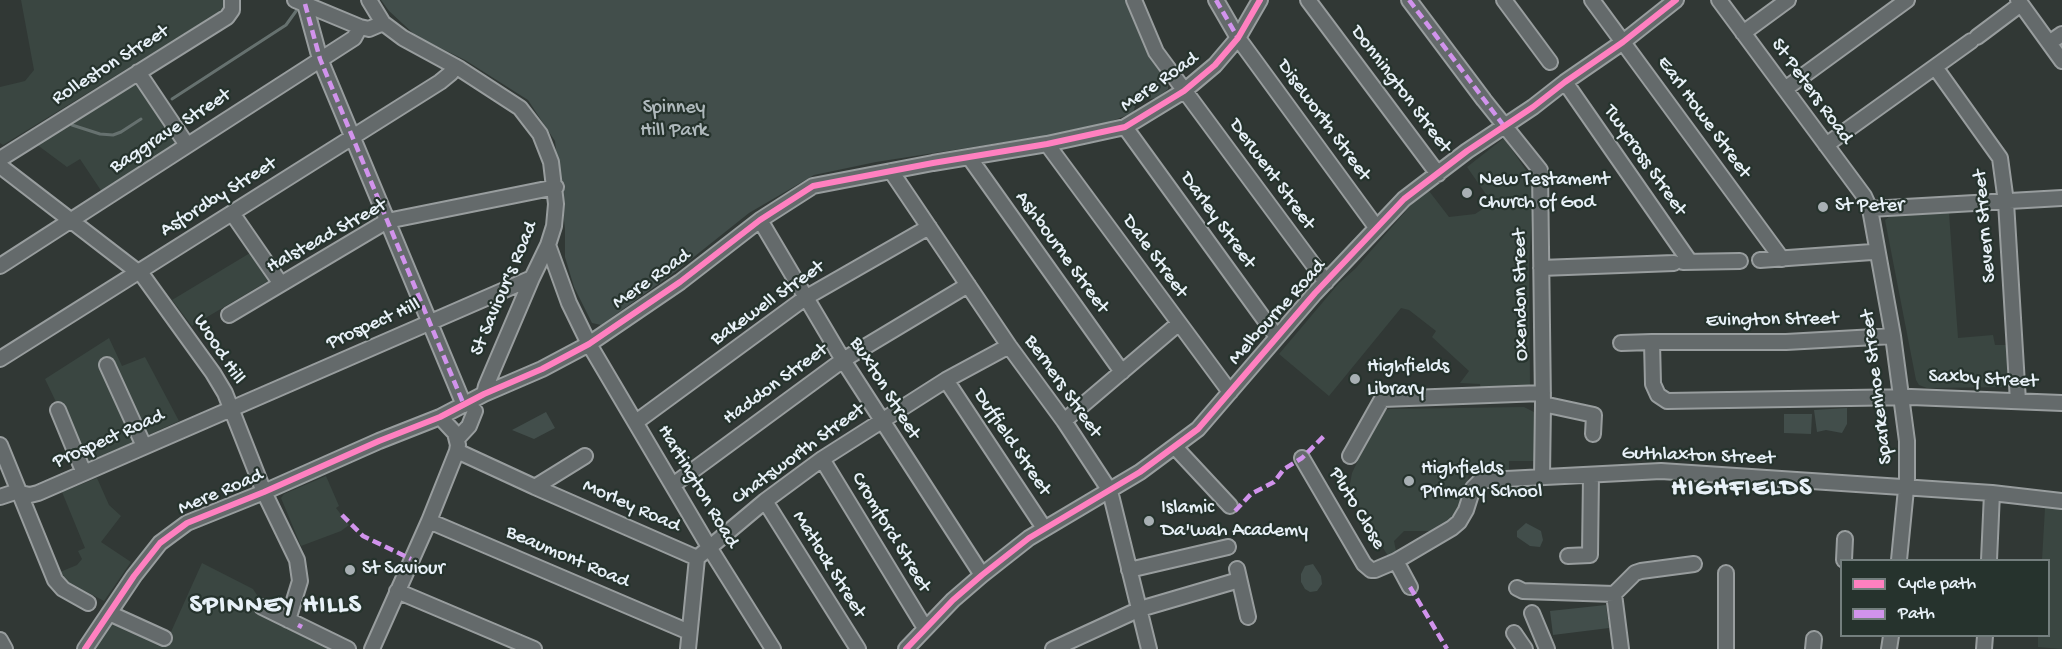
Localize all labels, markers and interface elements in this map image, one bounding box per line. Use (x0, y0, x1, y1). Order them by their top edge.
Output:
street label: Rolleston Street (48, 20, 174, 112)
street label: Donnington Street (1344, 21, 1456, 159)
street label: St Peters Road (1765, 34, 1857, 150)
street label: Mere Road (1116, 47, 1204, 119)
street label: Earl Howe Street (1651, 52, 1755, 184)
street label: Diseworth Street (1271, 55, 1375, 187)
street label: Baggrave Street (106, 84, 236, 180)
park label: Spinney Hill Park (640, 97, 708, 144)
street label: Twycross Street (1597, 101, 1691, 221)
street label: Derwent Street (1223, 115, 1319, 235)
street label: Asfordby Street (156, 153, 282, 243)
street label: Darley Street (1174, 168, 1260, 274)
street label: Severn Street (1969, 168, 2003, 284)
place label: New Testament Church of God (1479, 169, 1609, 216)
marker: New Testament Church of God (1460, 186, 1474, 200)
street label: Ashbourne Street (1009, 187, 1113, 319)
street label: Halstead Street (263, 194, 391, 280)
place label: St Peter (1835, 195, 1904, 219)
marker: St Peter (1816, 200, 1830, 214)
street label: Dale Street (1116, 211, 1192, 303)
street label: St Saviour's Road (466, 218, 544, 360)
street label: Oxendon Street (1509, 229, 1535, 361)
street label: Mere Road (608, 244, 696, 316)
street label: Melbourne Road (1224, 255, 1332, 371)
street label: Bakewell Street (707, 256, 829, 352)
street label: Prospect Hill (323, 294, 425, 356)
street label: Evington Street (1705, 308, 1839, 334)
street label: Sparkenhoe Street (1857, 308, 1899, 466)
street label: Wood Hill (186, 310, 250, 390)
street label: Berners Street (1018, 331, 1106, 443)
street label: Buxton Street (843, 333, 925, 445)
street label: Haddon Street (719, 339, 833, 431)
place label: Highfields Library (1367, 356, 1449, 403)
street label: Saxby Street (1928, 365, 2038, 395)
marker: Highfields Library (1348, 372, 1362, 386)
street label: Duffield Street (967, 385, 1055, 501)
street label: Chatsworth Street (728, 399, 870, 511)
street label: Prospect Road (50, 405, 168, 475)
street label: Hartington Road (651, 421, 743, 553)
street label: Guthlaxton Street (1621, 442, 1775, 472)
place label: Highfields Primary School (1421, 458, 1542, 505)
street label: Mere Road (175, 464, 267, 522)
street label: Pluto Close (1322, 464, 1390, 554)
street label: Cromford Street (845, 469, 935, 597)
marker: Highfields Primary School (1402, 474, 1416, 488)
district label: HIGHFIELDS (1671, 474, 1813, 506)
street label: Morley Road (578, 475, 684, 539)
place label: Islamic Da'wah Academy (1161, 497, 1308, 544)
street label: Matlock Street (786, 507, 870, 623)
marker: Islamic Da'wah Academy (1142, 514, 1156, 528)
street label: Beaumont Road (502, 521, 632, 595)
place label: St Saviour (362, 558, 445, 582)
legend (1840, 559, 2050, 637)
marker: St Saviour (343, 563, 357, 577)
text: Cycle path (1898, 574, 1976, 595)
district label: SPINNEY HILLS (190, 591, 362, 623)
text: Path (1898, 604, 1935, 625)

